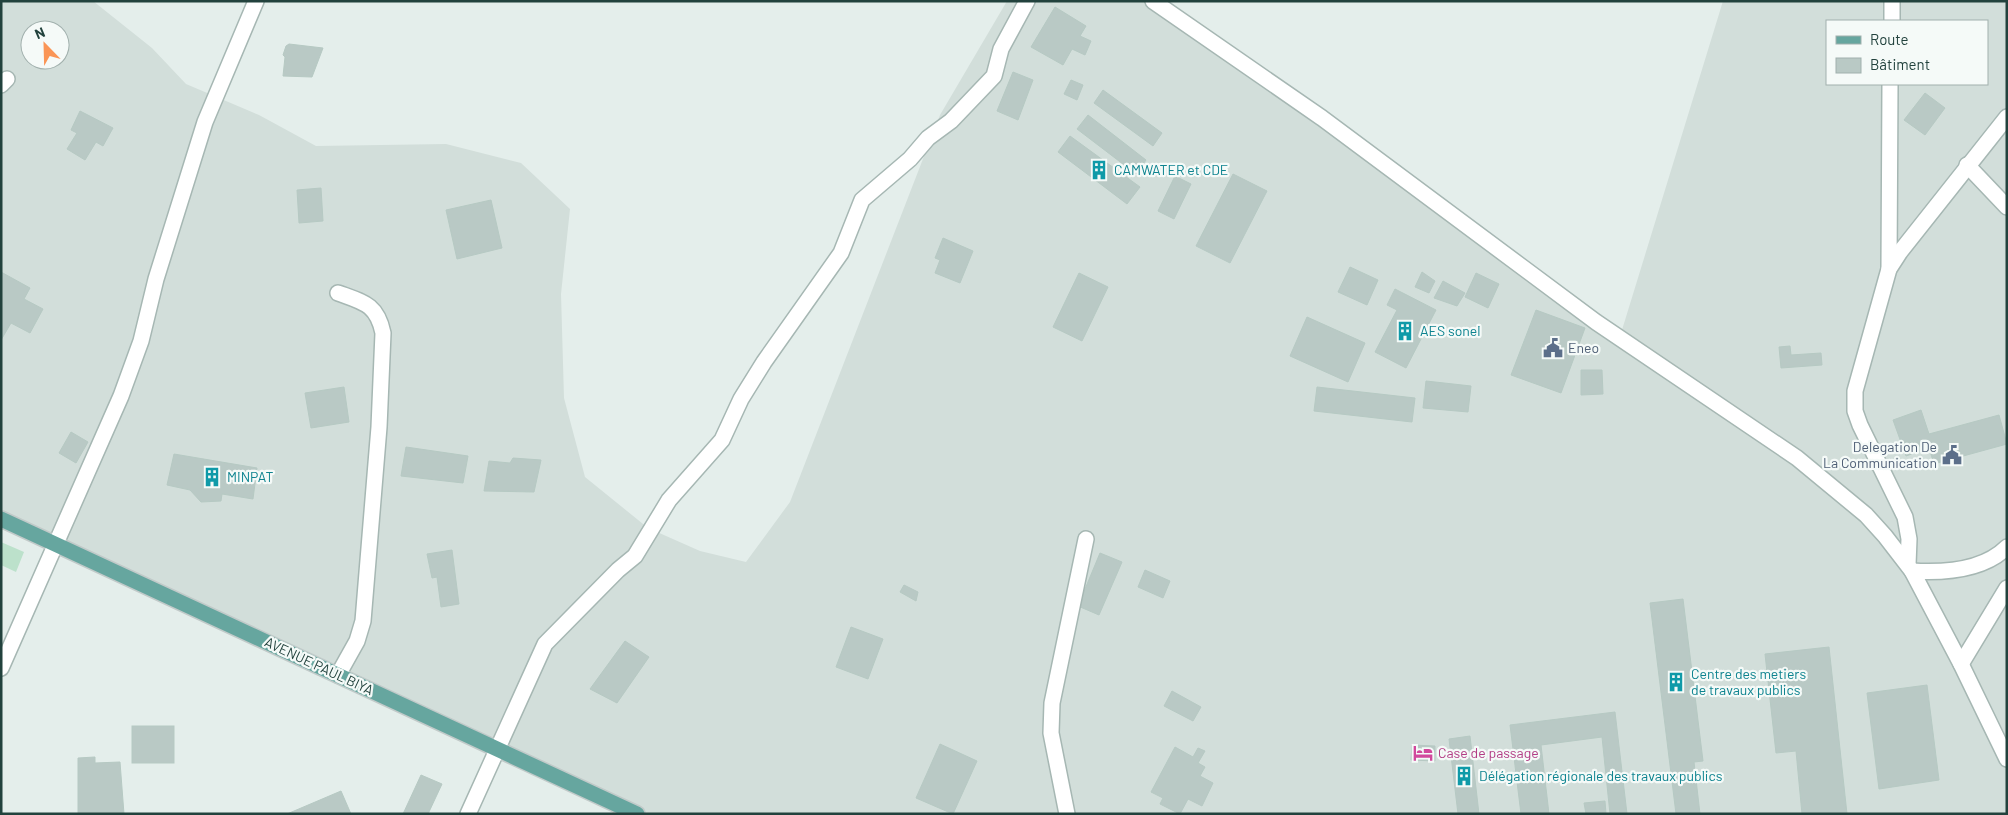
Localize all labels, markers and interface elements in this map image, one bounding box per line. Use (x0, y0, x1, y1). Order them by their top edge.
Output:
north arrow (20, 20, 70, 70)
legend (1826, 20, 1988, 85)
text: N (32, 23, 47, 42)
text: Route (1870, 30, 1909, 48)
text: Bâtiment (1870, 55, 1930, 73)
building icon: CAMWATER et CDE (1088, 159, 1110, 181)
place label: CAMWATER et CDE (1114, 161, 1228, 178)
building icon: AES sonel (1394, 320, 1416, 342)
place label: AES sonel (1420, 322, 1480, 339)
public building icon: Eneo (1542, 337, 1564, 359)
place label: Eneo (1568, 339, 1599, 356)
place label: Delegation De La Communication (1823, 438, 1937, 471)
public building icon: Delegation De La Communication (1941, 444, 1963, 466)
building icon: MINPAT (201, 466, 223, 488)
place label: MINPAT (227, 468, 273, 485)
street label: AVENUE PAUL BIYA (262, 633, 377, 698)
place label: Centre des metiers de travaux publics (1691, 665, 1806, 698)
building icon: Centre des metiers de travaux publics (1665, 671, 1687, 693)
hotel icon: Case de passage (1412, 742, 1434, 764)
place label: Case de passage (1438, 744, 1539, 761)
building icon: Délégation régionale des travaux publics (1453, 765, 1475, 787)
place label: Délégation régionale des travaux publics (1479, 767, 1723, 784)

